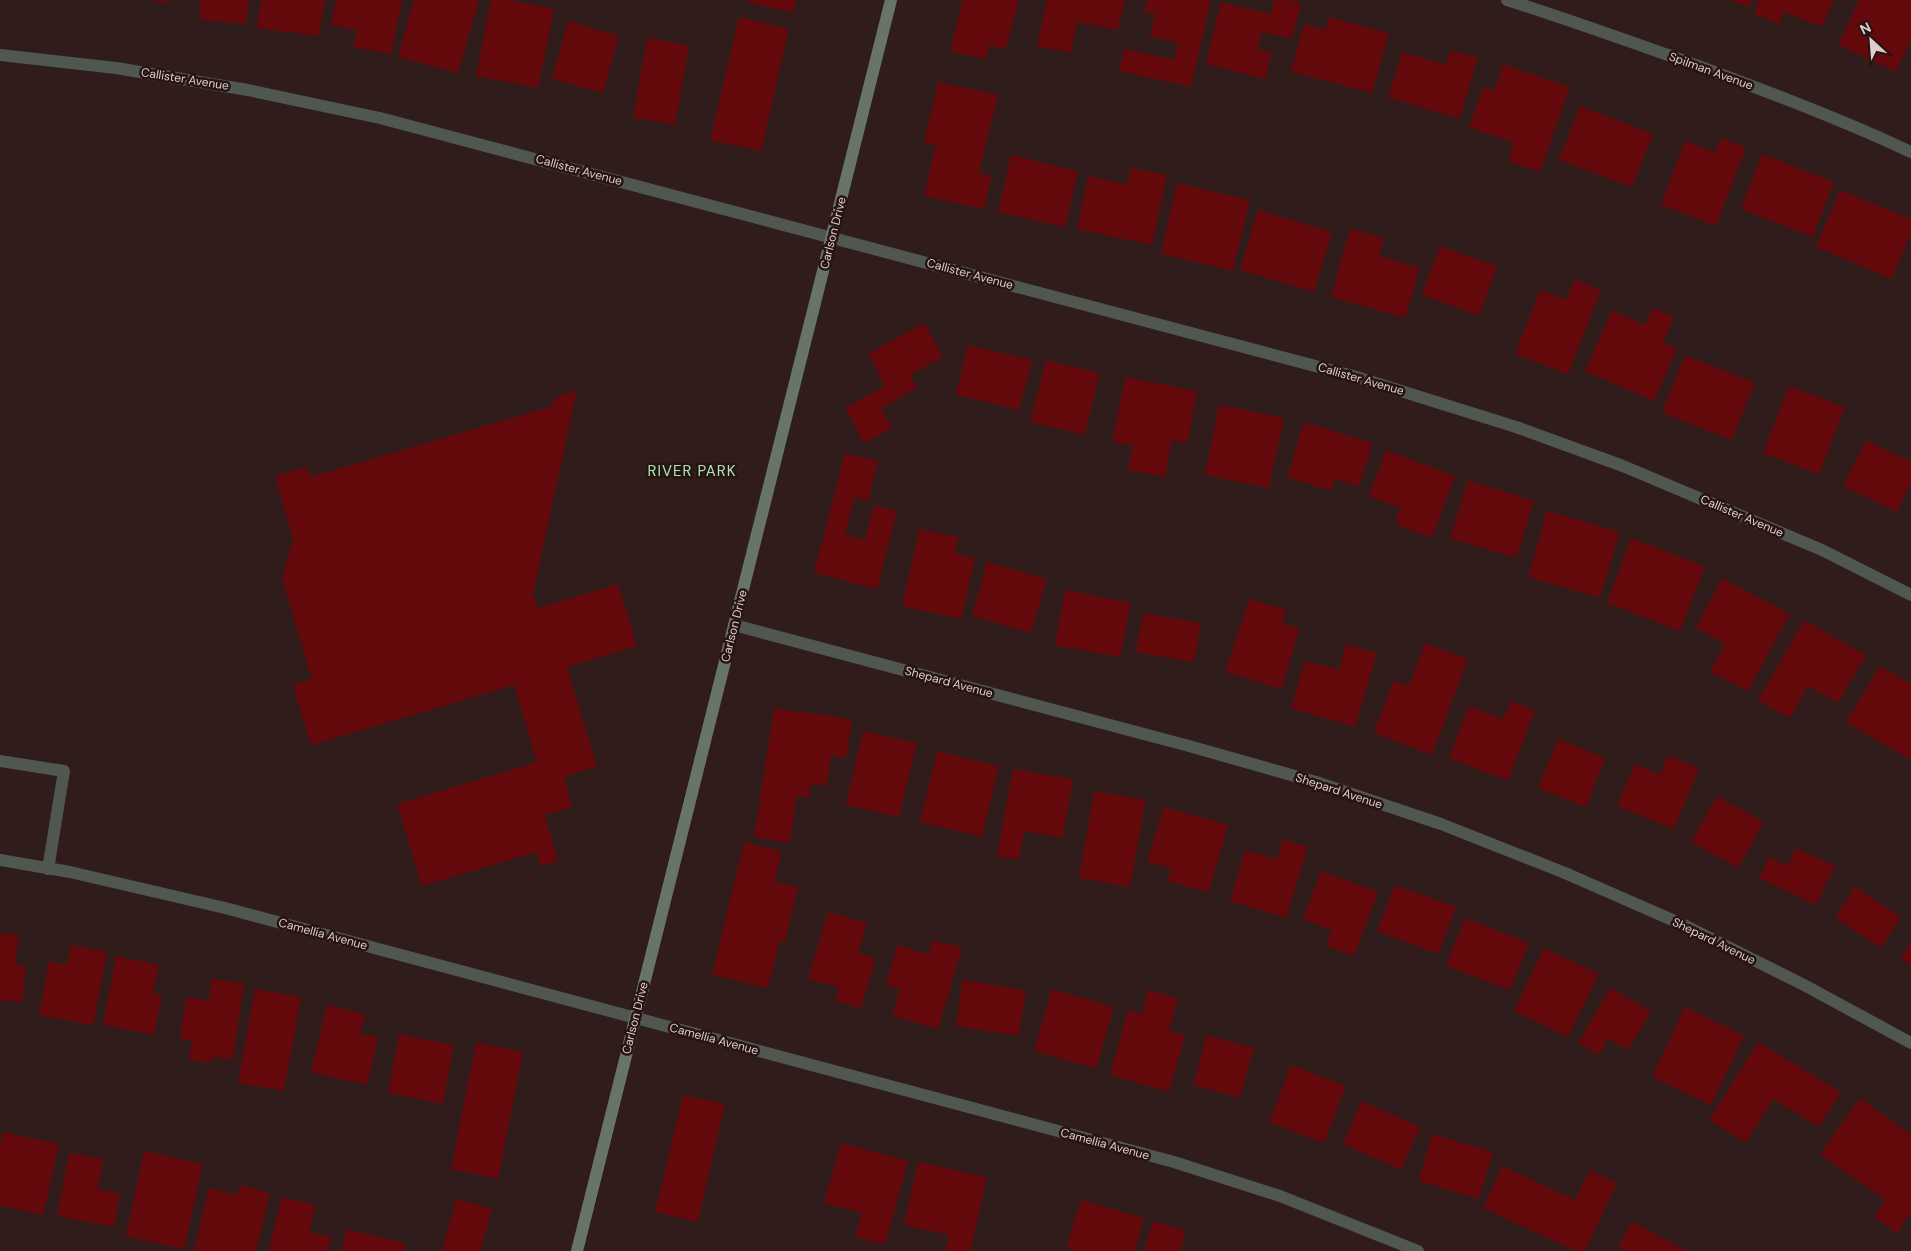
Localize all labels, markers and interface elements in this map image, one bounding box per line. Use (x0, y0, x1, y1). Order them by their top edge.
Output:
north arrow (1846, 15, 1896, 65)
text: N (1857, 18, 1874, 39)
street label: Spilman Avenue (1667, 48, 1755, 94)
street label: Callister Avenue (140, 64, 230, 94)
street label: Callister Avenue (534, 151, 624, 189)
street label: Carlson Drive (816, 195, 850, 271)
street label: Callister Avenue (925, 255, 1015, 293)
street label: Callister Avenue (1316, 359, 1406, 399)
district label: RIVER PARK (648, 461, 736, 481)
street label: Callister Avenue (1698, 491, 1786, 541)
street label: Carlson Drive (717, 588, 751, 664)
street label: Shepard Avenue (903, 663, 995, 701)
street label: Shepard Avenue (1294, 769, 1385, 813)
street label: Camellia Avenue (277, 914, 369, 954)
street label: Shepard Avenue (1670, 914, 1758, 968)
street label: Carlson Drive (618, 980, 652, 1056)
street label: Camellia Avenue (668, 1019, 760, 1059)
street label: Camellia Avenue (1059, 1124, 1151, 1164)

